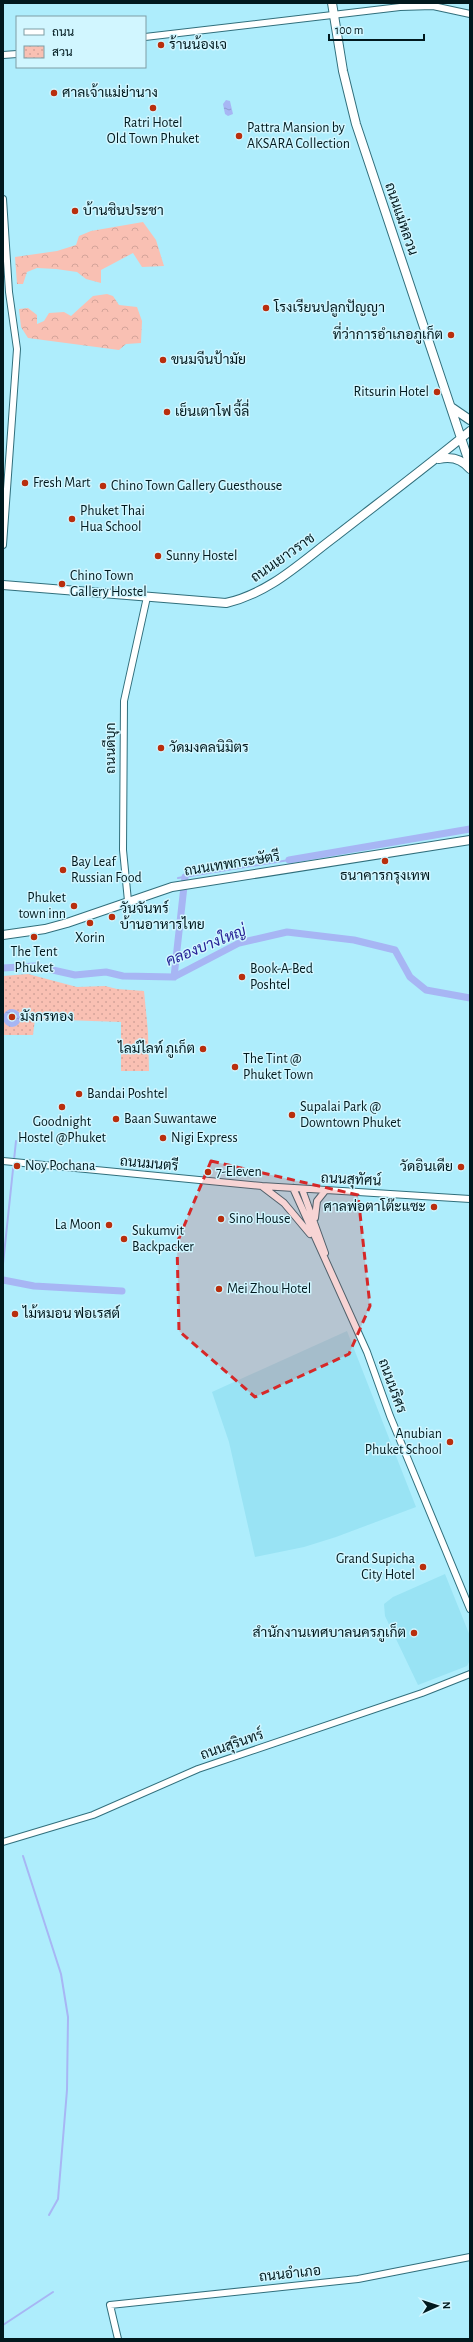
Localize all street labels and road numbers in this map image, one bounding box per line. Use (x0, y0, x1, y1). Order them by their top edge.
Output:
street label: ถนนแม่หลวน (382, 181, 421, 257)
street label: ถนนเยาวราช (249, 531, 317, 585)
street label: ถนนดีบุก (101, 722, 120, 774)
street label: ถนนเทพกระษัตรี (183, 847, 281, 878)
street label: ถนนมนตรี (119, 1151, 179, 1174)
street label: ถนนสุทัศน์ (320, 1168, 382, 1191)
street label: ถนนนริศร (376, 1356, 410, 1415)
street label: ถนนสุรินทร์ (198, 1725, 266, 1764)
street label: ถนนอำเภอ (258, 2263, 322, 2284)

